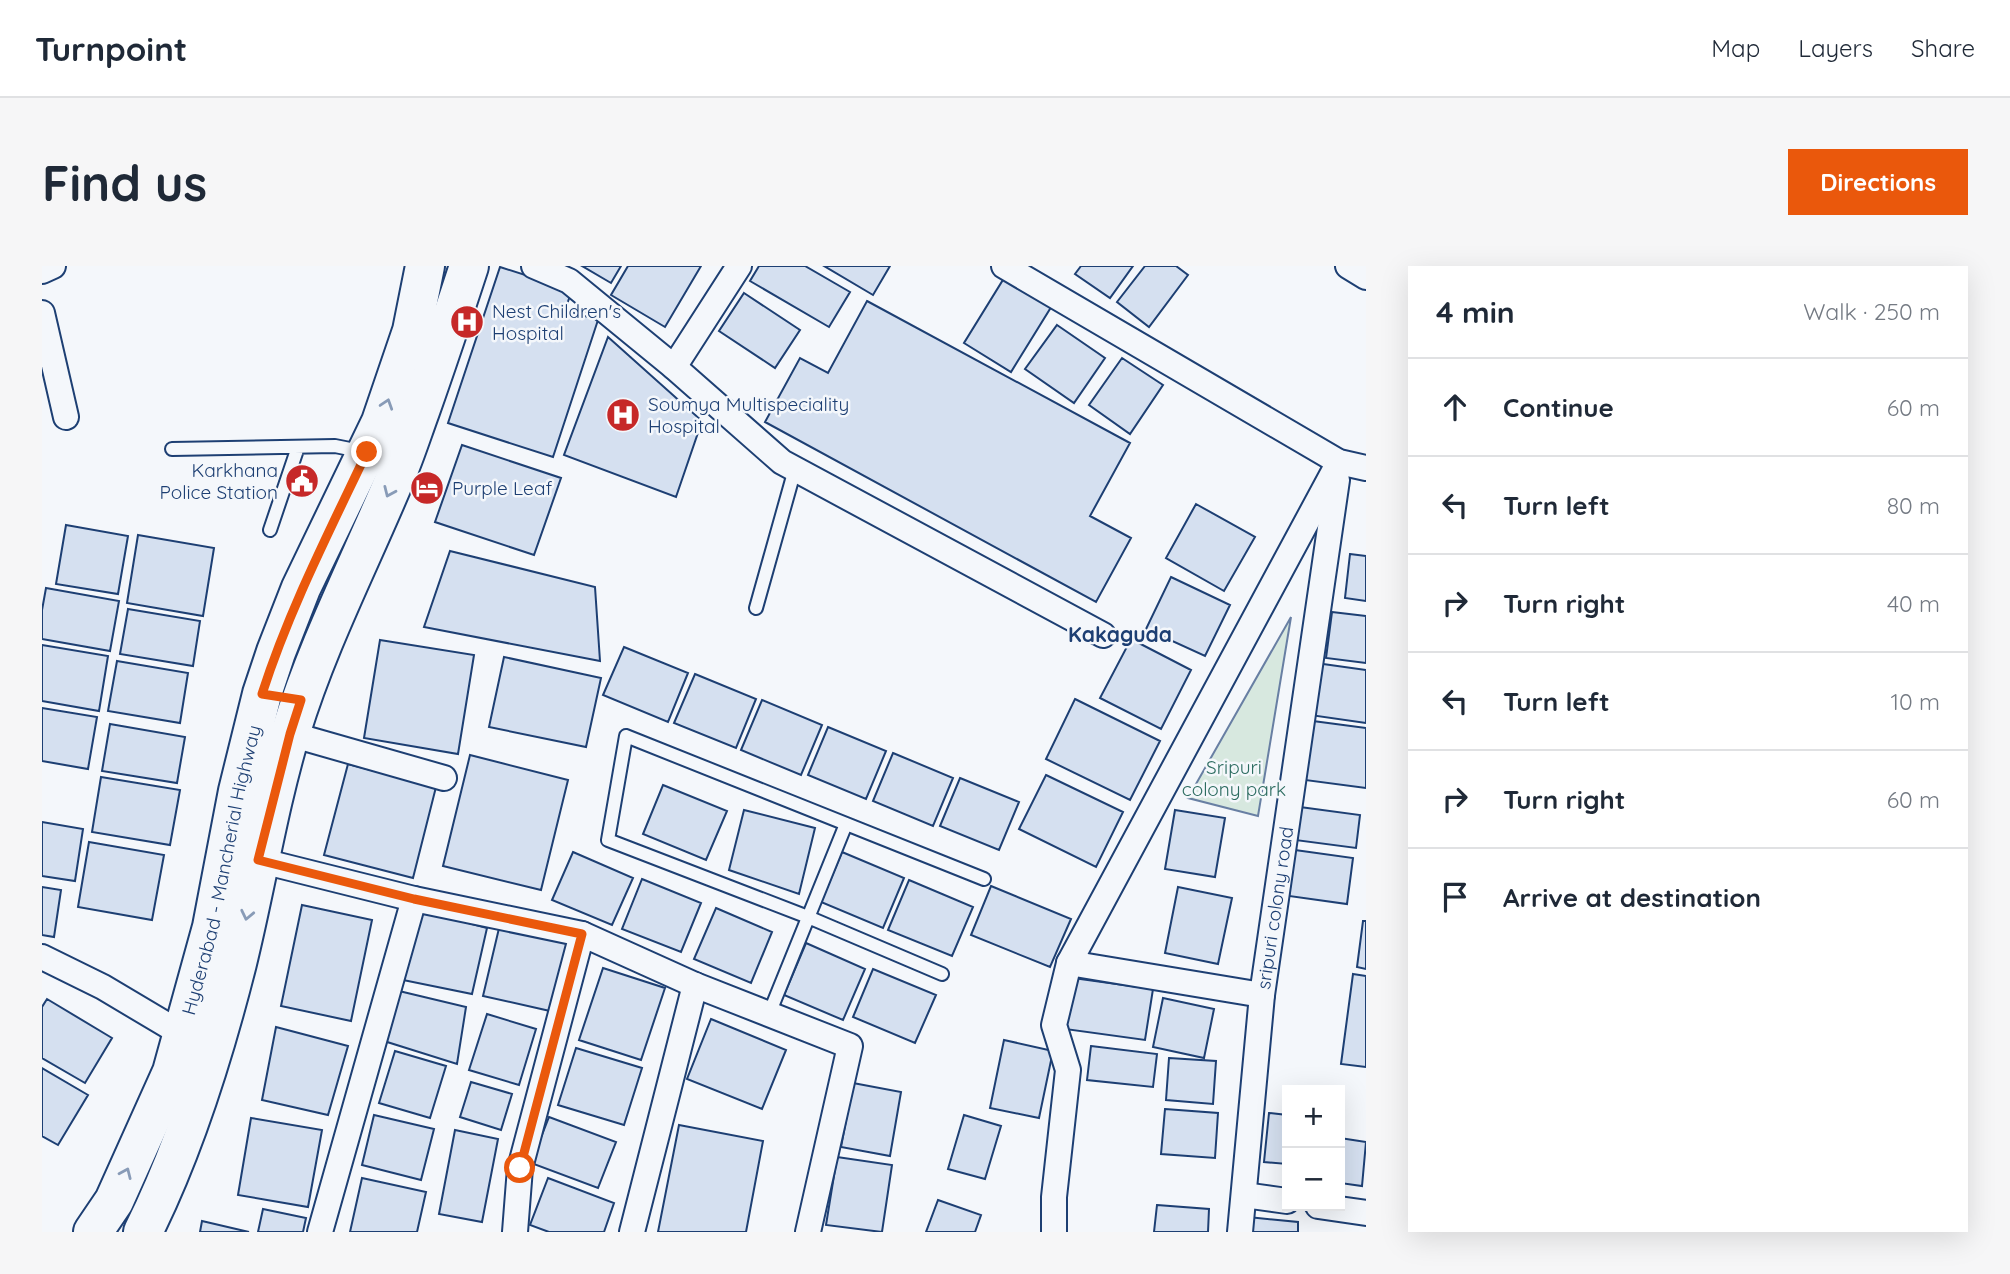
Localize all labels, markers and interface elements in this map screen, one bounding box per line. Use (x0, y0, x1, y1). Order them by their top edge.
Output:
text: Turnpoint (35, 28, 187, 69)
text: Map (1711, 33, 1760, 63)
text: Layers (1798, 33, 1873, 63)
text: Share (1911, 33, 1975, 63)
button: Directions (1788, 149, 1968, 215)
text: Find us (42, 152, 207, 213)
text: 4 min (1436, 293, 1515, 331)
text: Walk · 250 m (1803, 297, 1940, 326)
place label: Nest Children's Hospital (492, 299, 621, 345)
hospital icon: Nest Children's Hospital (448, 303, 486, 341)
icon: ahead (1436, 388, 1474, 426)
text: Continue (1503, 391, 1614, 424)
place label: Soumya Multispeciality Hospital (648, 392, 849, 438)
text: 60 m (1887, 393, 1940, 422)
hospital icon: Soumya Multispeciality Hospital (604, 396, 642, 434)
one-way arrow (379, 399, 393, 411)
route end (351, 436, 382, 467)
place label: Karkhana Police Station (160, 458, 278, 504)
public building icon: Karkhana Police Station (283, 462, 321, 500)
hotel icon: Purple Leaf (408, 469, 446, 507)
place label: Purple Leaf (452, 476, 552, 500)
one-way arrow (383, 485, 397, 497)
icon: left (1436, 486, 1474, 524)
text: Turn left (1503, 489, 1610, 522)
text: 80 m (1887, 491, 1940, 520)
icon: right (1436, 584, 1474, 622)
text: Turn right (1503, 587, 1625, 620)
text: 40 m (1887, 589, 1940, 618)
district label: Kakaguda (1068, 621, 1172, 647)
icon: left (1436, 682, 1474, 720)
text: Turn left (1503, 685, 1610, 718)
text: 10 m (1891, 687, 1940, 716)
street label: Hyderabad - Mancherial Highway (176, 722, 266, 1018)
park label: Sripuri colony park (1182, 755, 1286, 801)
icon: right (1436, 780, 1474, 818)
text: Turn right (1503, 783, 1625, 816)
text: 60 m (1887, 785, 1940, 814)
street label: sripuri colony road (1251, 825, 1298, 991)
icon: arrive (1436, 878, 1474, 916)
text: Arrive at destination (1503, 881, 1761, 914)
one-way arrow (240, 909, 255, 921)
map controls (1282, 1085, 1345, 1211)
button: + (1282, 1085, 1345, 1148)
button: − (1282, 1148, 1345, 1211)
route start (504, 1152, 535, 1183)
one-way arrow (118, 1168, 132, 1180)

